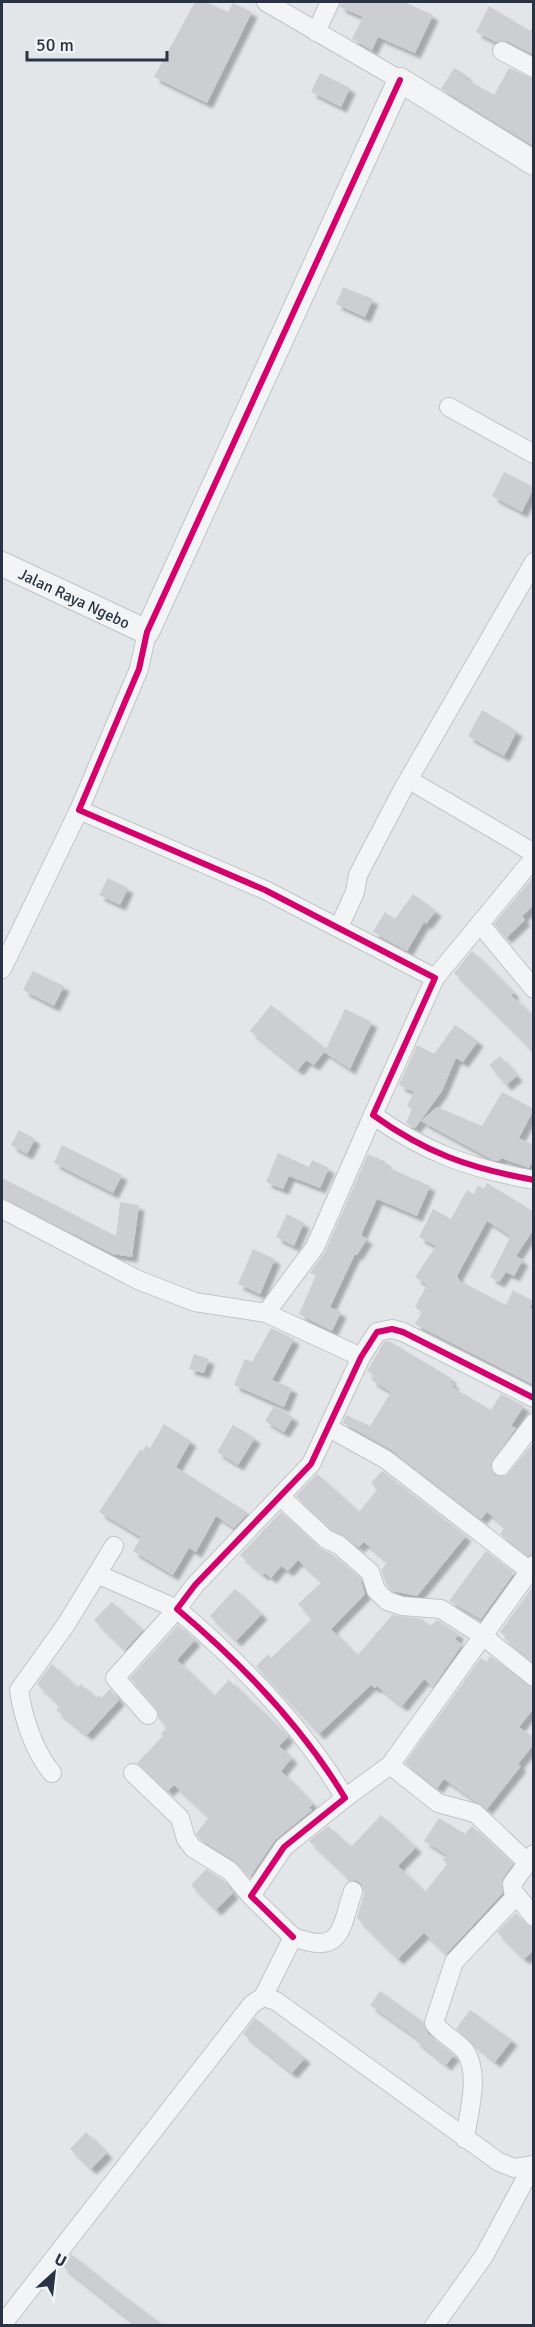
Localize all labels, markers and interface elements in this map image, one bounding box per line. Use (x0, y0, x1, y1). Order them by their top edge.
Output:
scale bar (27, 24, 166, 62)
text: 50 m (36, 34, 74, 56)
street label: Jalan Raya Ngebo (15, 564, 133, 634)
north arrow (24, 2243, 84, 2303)
text: U (51, 2249, 70, 2272)

